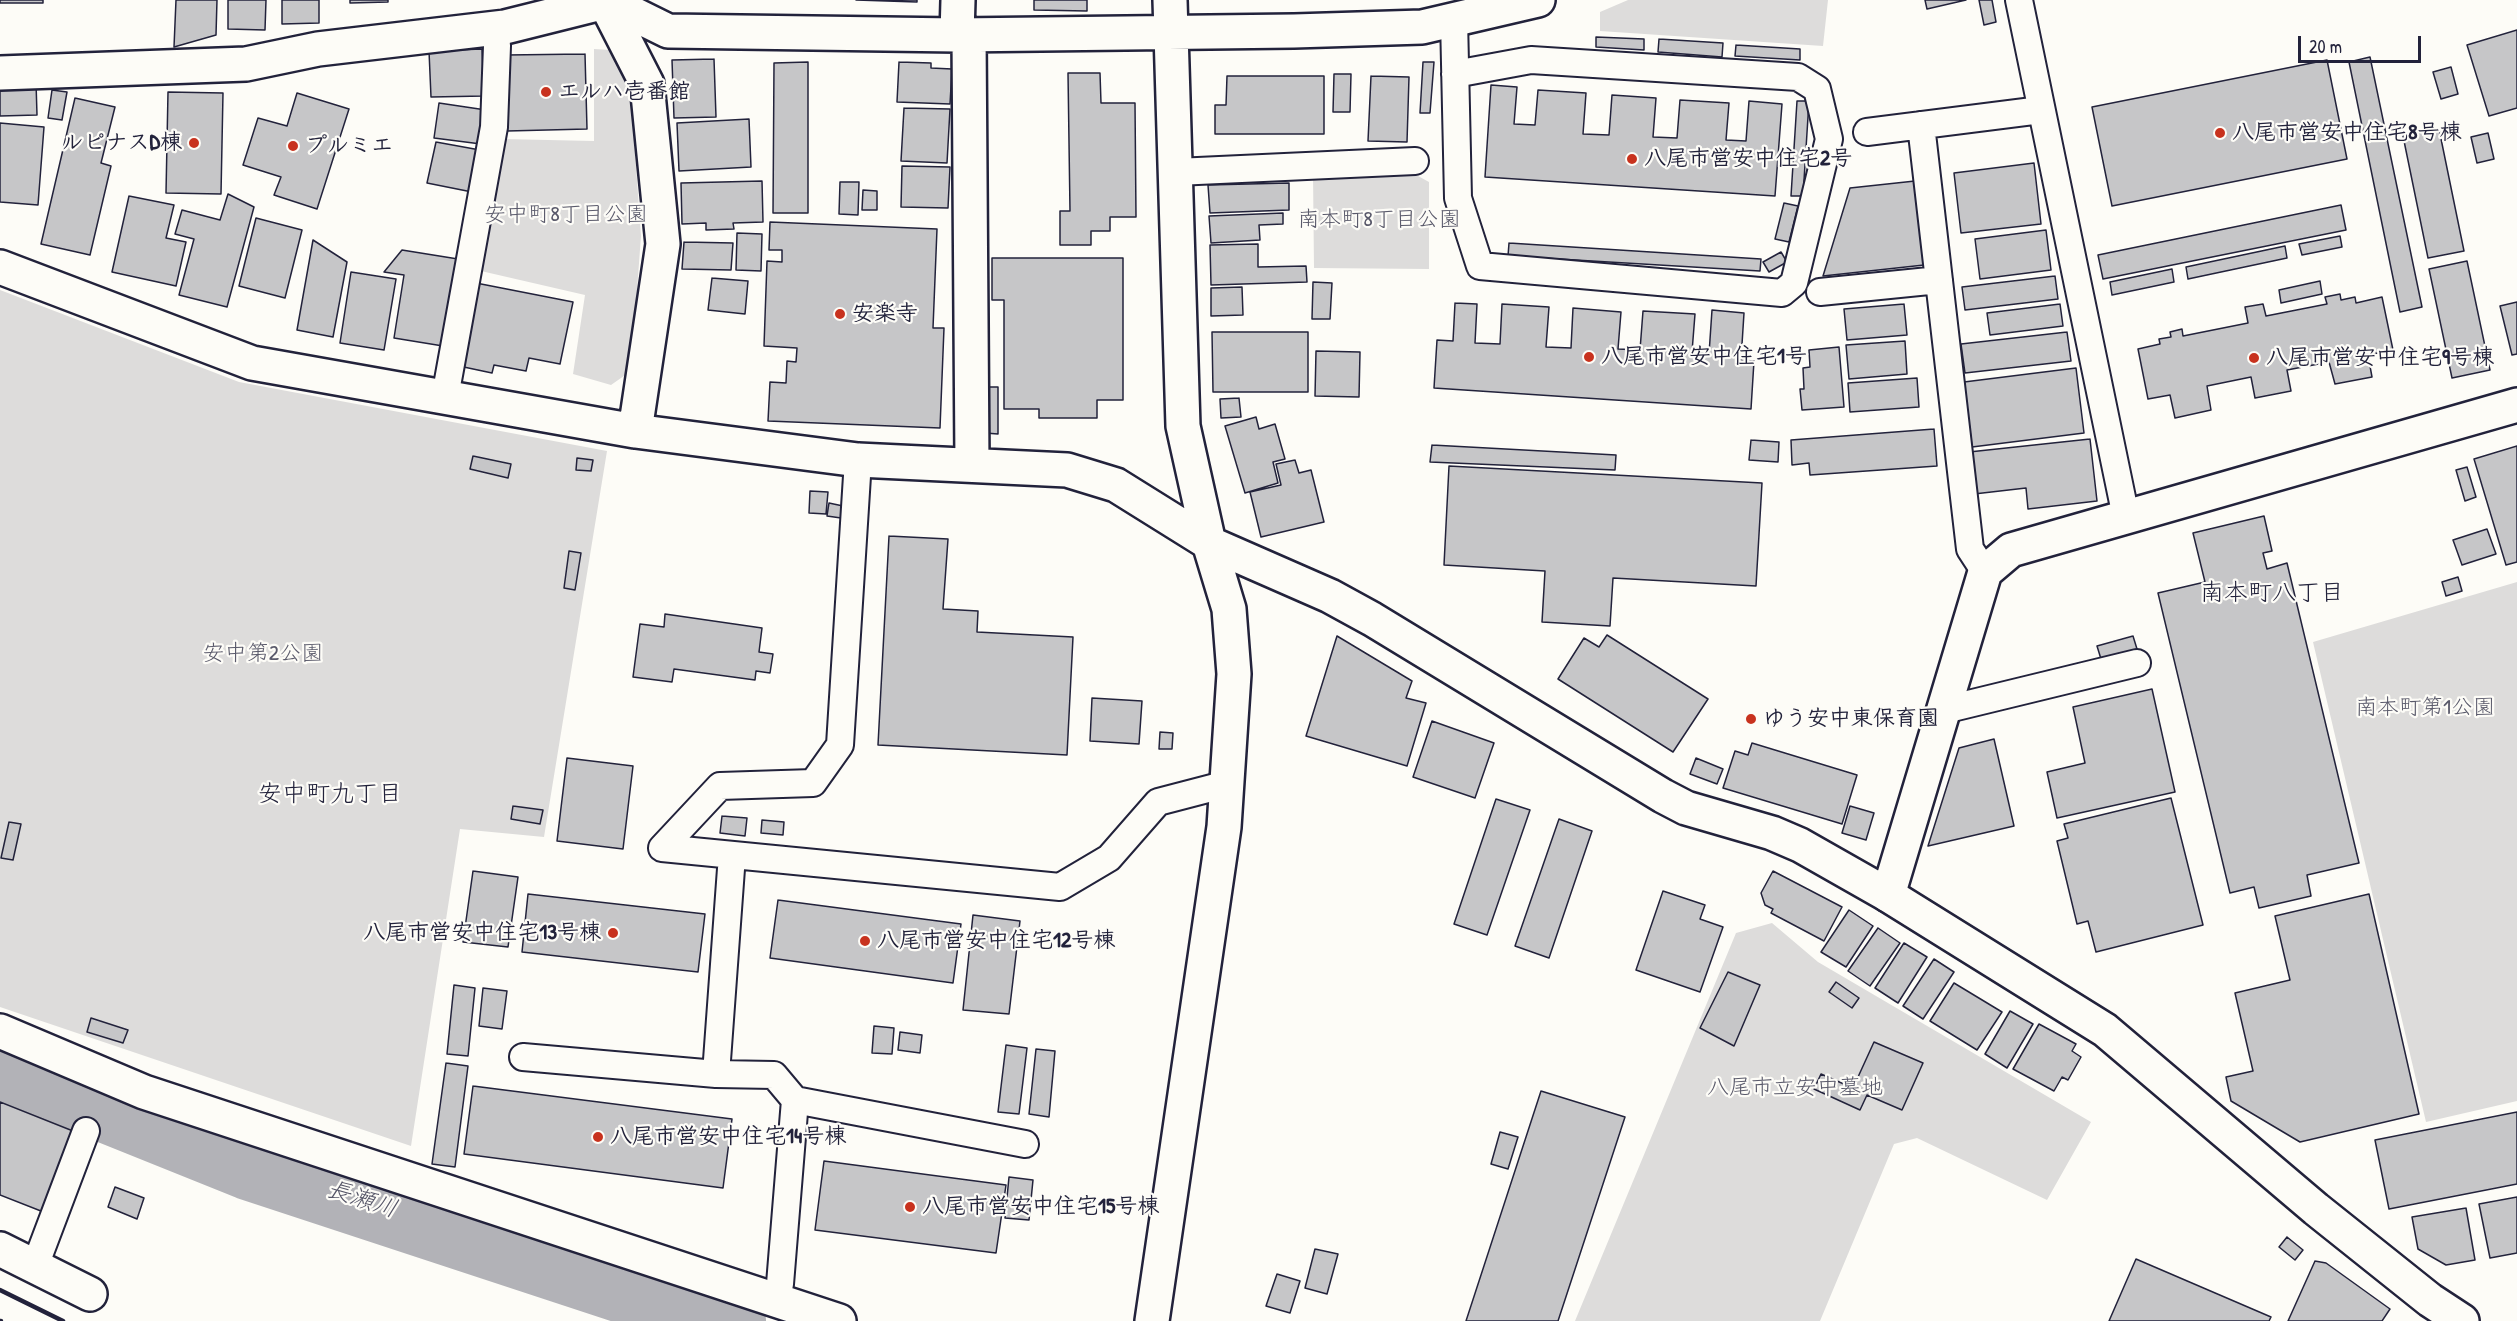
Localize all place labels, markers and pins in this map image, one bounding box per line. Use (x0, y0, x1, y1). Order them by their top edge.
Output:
place label: エルハ壱番館 (558, 79, 690, 105)
marker: エルハ壱番館 (539, 85, 553, 99)
place label: 八尾市営安中住宅8号棟 (2232, 120, 2462, 146)
marker: 八尾市営安中住宅8号棟 (2213, 126, 2227, 140)
place label: ルピナスD棟 (62, 130, 182, 156)
place label: プルミエ (305, 133, 393, 159)
marker: ルピナスD棟 (187, 136, 201, 150)
marker: プルミエ (286, 139, 300, 153)
place label: 八尾市営安中住宅2号 (1644, 146, 1852, 172)
marker: 八尾市営安中住宅2号 (1625, 152, 1639, 166)
place label: 安楽寺 (852, 301, 918, 327)
marker: 安楽寺 (833, 307, 847, 321)
place label: 八尾市営安中住宅1号 (1601, 344, 1807, 370)
place label: 八尾市営安中住宅9号棟 (2266, 345, 2494, 371)
marker: 八尾市営安中住宅1号 (1582, 350, 1596, 364)
marker: 八尾市営安中住宅9号棟 (2247, 351, 2261, 365)
place label: ゆう安中東保育園 (1763, 706, 1939, 732)
marker: ゆう安中東保育園 (1744, 712, 1758, 726)
place label: 八尾市営安中住宅13号棟 (363, 920, 601, 946)
marker: 八尾市営安中住宅13号棟 (606, 926, 620, 940)
place label: 八尾市営安中住宅12号棟 (877, 928, 1115, 954)
marker: 八尾市営安中住宅12号棟 (858, 934, 872, 948)
place label: 八尾市営安中住宅14号棟 (610, 1124, 846, 1150)
marker: 八尾市営安中住宅14号棟 (591, 1130, 605, 1144)
place label: 八尾市営安中住宅15号棟 (922, 1194, 1159, 1220)
marker: 八尾市営安中住宅15号棟 (903, 1200, 917, 1214)

